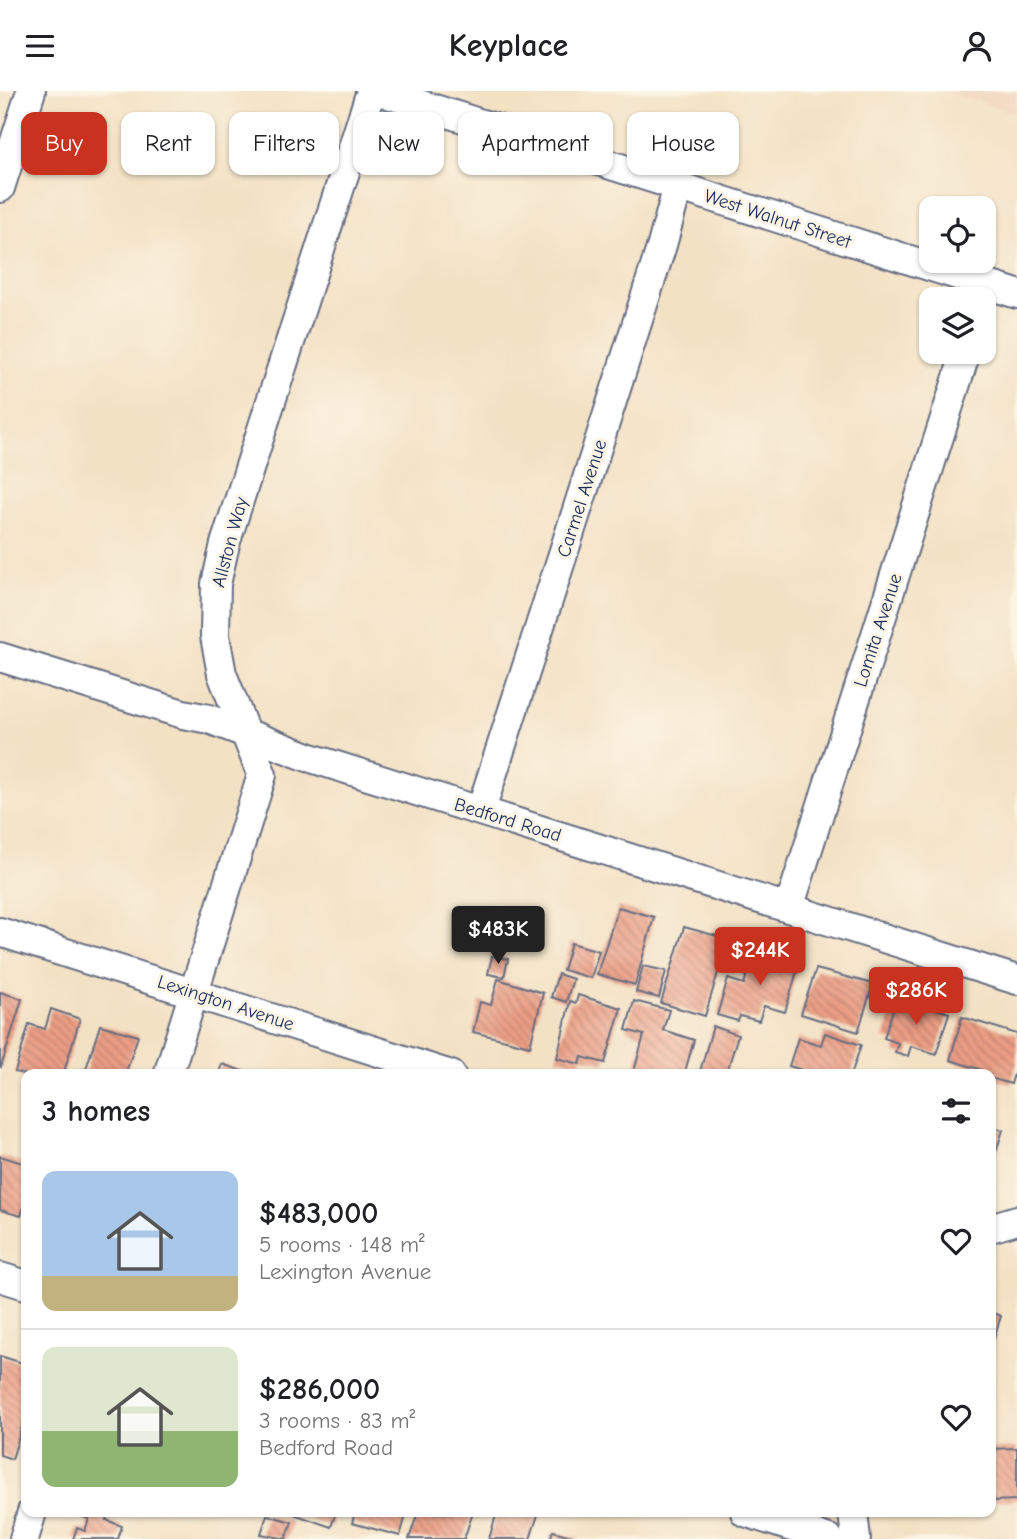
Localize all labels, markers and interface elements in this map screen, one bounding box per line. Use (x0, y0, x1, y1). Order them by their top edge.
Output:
icon: menu (21, 27, 59, 65)
text: Keyplace (449, 27, 568, 64)
icon: person (958, 27, 996, 65)
chip: Buy (21, 112, 107, 175)
chip: Rent (121, 112, 215, 175)
chip: Filters (229, 112, 339, 175)
chip: New (353, 112, 444, 175)
chip: Apartment (458, 112, 613, 175)
chip: House (627, 112, 739, 175)
street label: West Walnut Street (701, 185, 854, 253)
map controls (919, 196, 996, 364)
button: locate (919, 196, 996, 273)
button: layers (919, 287, 996, 364)
street label: Carmel Avenue (553, 437, 611, 560)
street label: Allston Way (207, 494, 253, 590)
street label: Lomita Avenue (849, 571, 907, 690)
street label: Bedford Road (452, 793, 564, 847)
pin: $483K (449, 907, 547, 966)
text: $483K (468, 915, 528, 942)
pin: $244K (711, 927, 809, 987)
text: $244K (730, 936, 790, 963)
pin: $286K (867, 967, 965, 1027)
street label: Lexington Avenue (155, 971, 297, 1035)
text: $286K (885, 976, 947, 1003)
icon: filters (937, 1092, 975, 1130)
text: 3 homes (42, 1094, 150, 1129)
text: $483,000 (259, 1196, 379, 1231)
icon: home (98, 1199, 182, 1283)
icon: heart (937, 1222, 975, 1260)
text: 5 rooms · 148 m² (259, 1231, 425, 1258)
text: Lexington Avenue (259, 1258, 431, 1285)
text: $286,000 (259, 1372, 380, 1407)
icon: home (98, 1375, 182, 1459)
icon: heart (937, 1398, 975, 1436)
text: 3 rooms · 83 m² (259, 1407, 415, 1434)
text: Bedford Road (259, 1434, 393, 1461)

